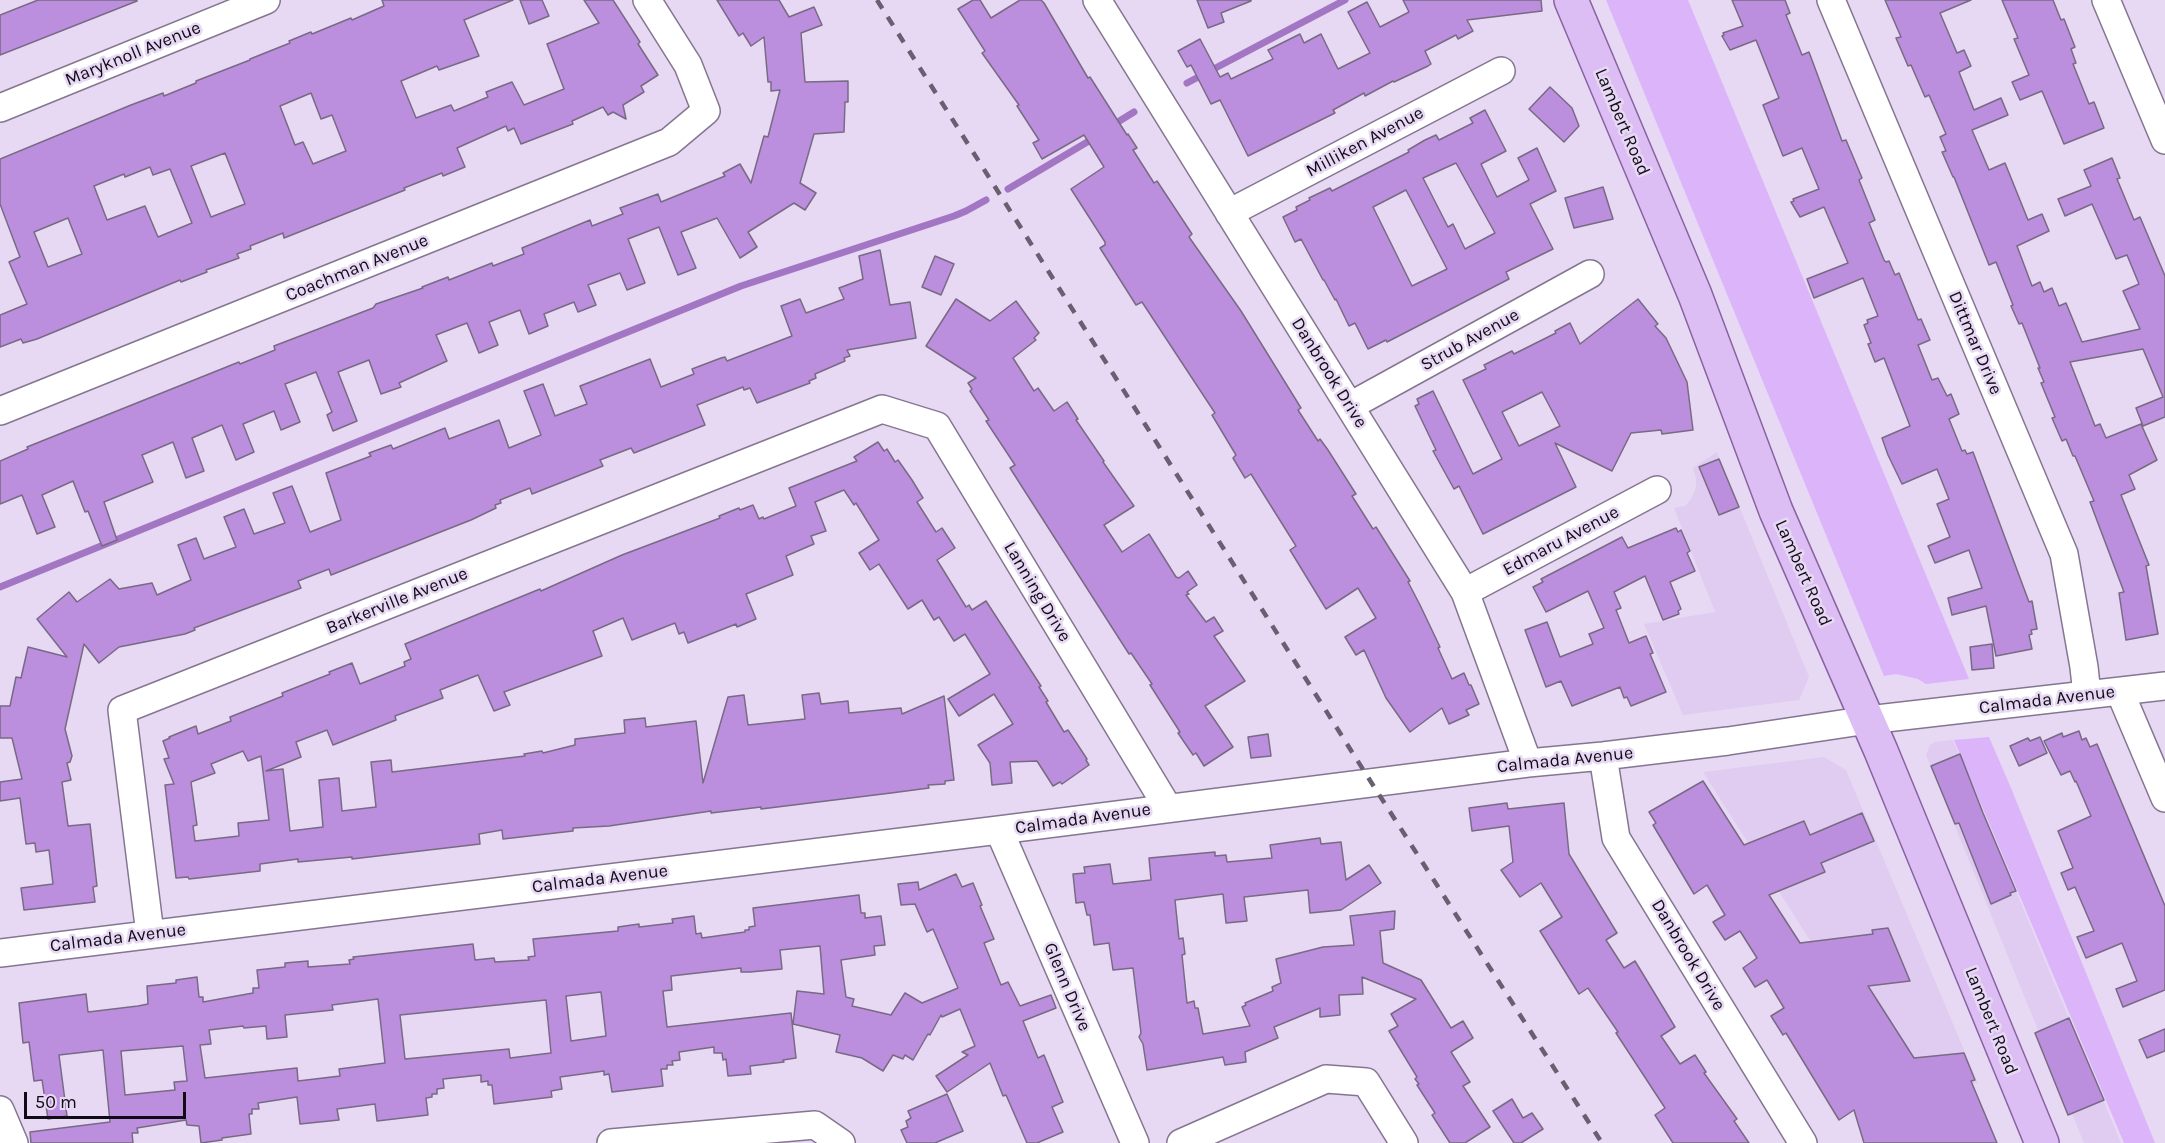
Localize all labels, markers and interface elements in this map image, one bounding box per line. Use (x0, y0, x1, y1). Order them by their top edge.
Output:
street label: Maryknoll Avenue (62, 17, 204, 91)
street label: Lambert Road (1590, 65, 1654, 179)
street label: Milliken Avenue (1303, 102, 1427, 182)
street label: Coachman Avenue (282, 230, 432, 306)
street label: Dittmar Drive (1944, 288, 2006, 398)
street label: Strub Avenue (1417, 304, 1523, 376)
street label: Danbrook Drive (1286, 314, 1372, 432)
street label: Edmaru Avenue (1499, 501, 1623, 581)
street label: Lambert Road (1770, 517, 1836, 629)
street label: Lanning Drive (999, 538, 1075, 646)
street label: Barkerville Avenue (323, 563, 471, 639)
street label: Calmada Avenue (1978, 681, 2116, 719)
street label: Calmada Avenue (1496, 742, 1634, 778)
street label: Calmada Avenue (1014, 799, 1152, 839)
street label: Calmada Avenue (531, 860, 669, 898)
street label: Danbrook Drive (1646, 895, 1730, 1015)
street label: Calmada Avenue (49, 919, 187, 957)
street label: Glenn Drive (1039, 940, 1095, 1034)
street label: Lambert Road (1960, 964, 2022, 1078)
scale bar (27, 1080, 189, 1118)
text: 50 m (35, 1091, 77, 1113)

